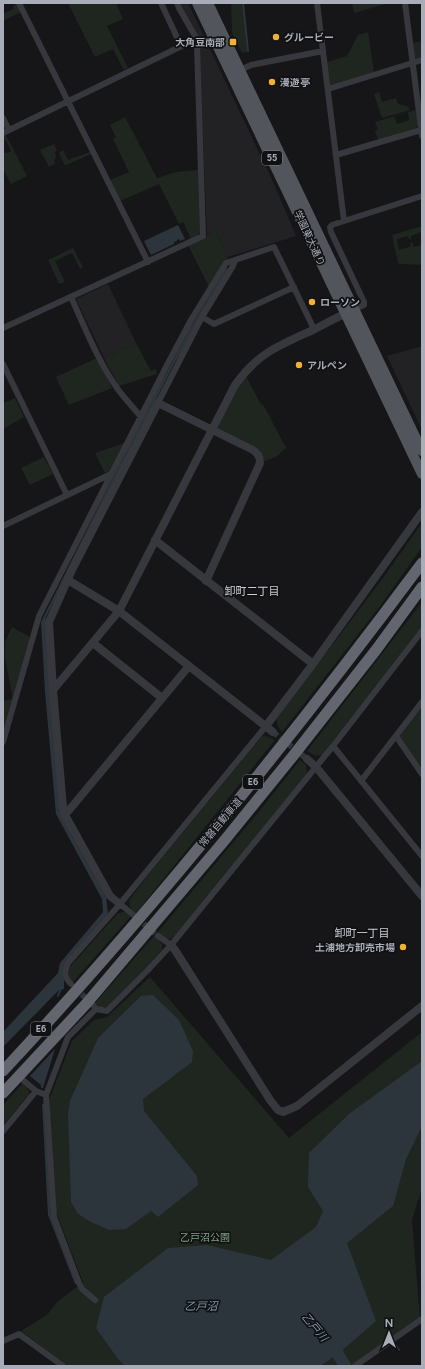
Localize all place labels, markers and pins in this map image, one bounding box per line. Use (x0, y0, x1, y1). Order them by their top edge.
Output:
place label: グルービー (284, 31, 334, 44)
marker: グルービー (271, 32, 281, 42)
place label: 大角豆南部 (175, 36, 225, 49)
marker: 大角豆南部 (228, 37, 238, 47)
place label: 漫遊亭 (280, 76, 310, 89)
marker: 漫遊亭 (267, 77, 277, 87)
place label: ローソン (320, 296, 360, 309)
marker: ローソン (307, 297, 317, 307)
place label: アルペン (307, 359, 347, 372)
marker: アルペン (294, 360, 304, 370)
place label: 土浦地方卸売市場 (315, 941, 395, 954)
marker: 土浦地方卸売市場 (398, 942, 408, 952)

